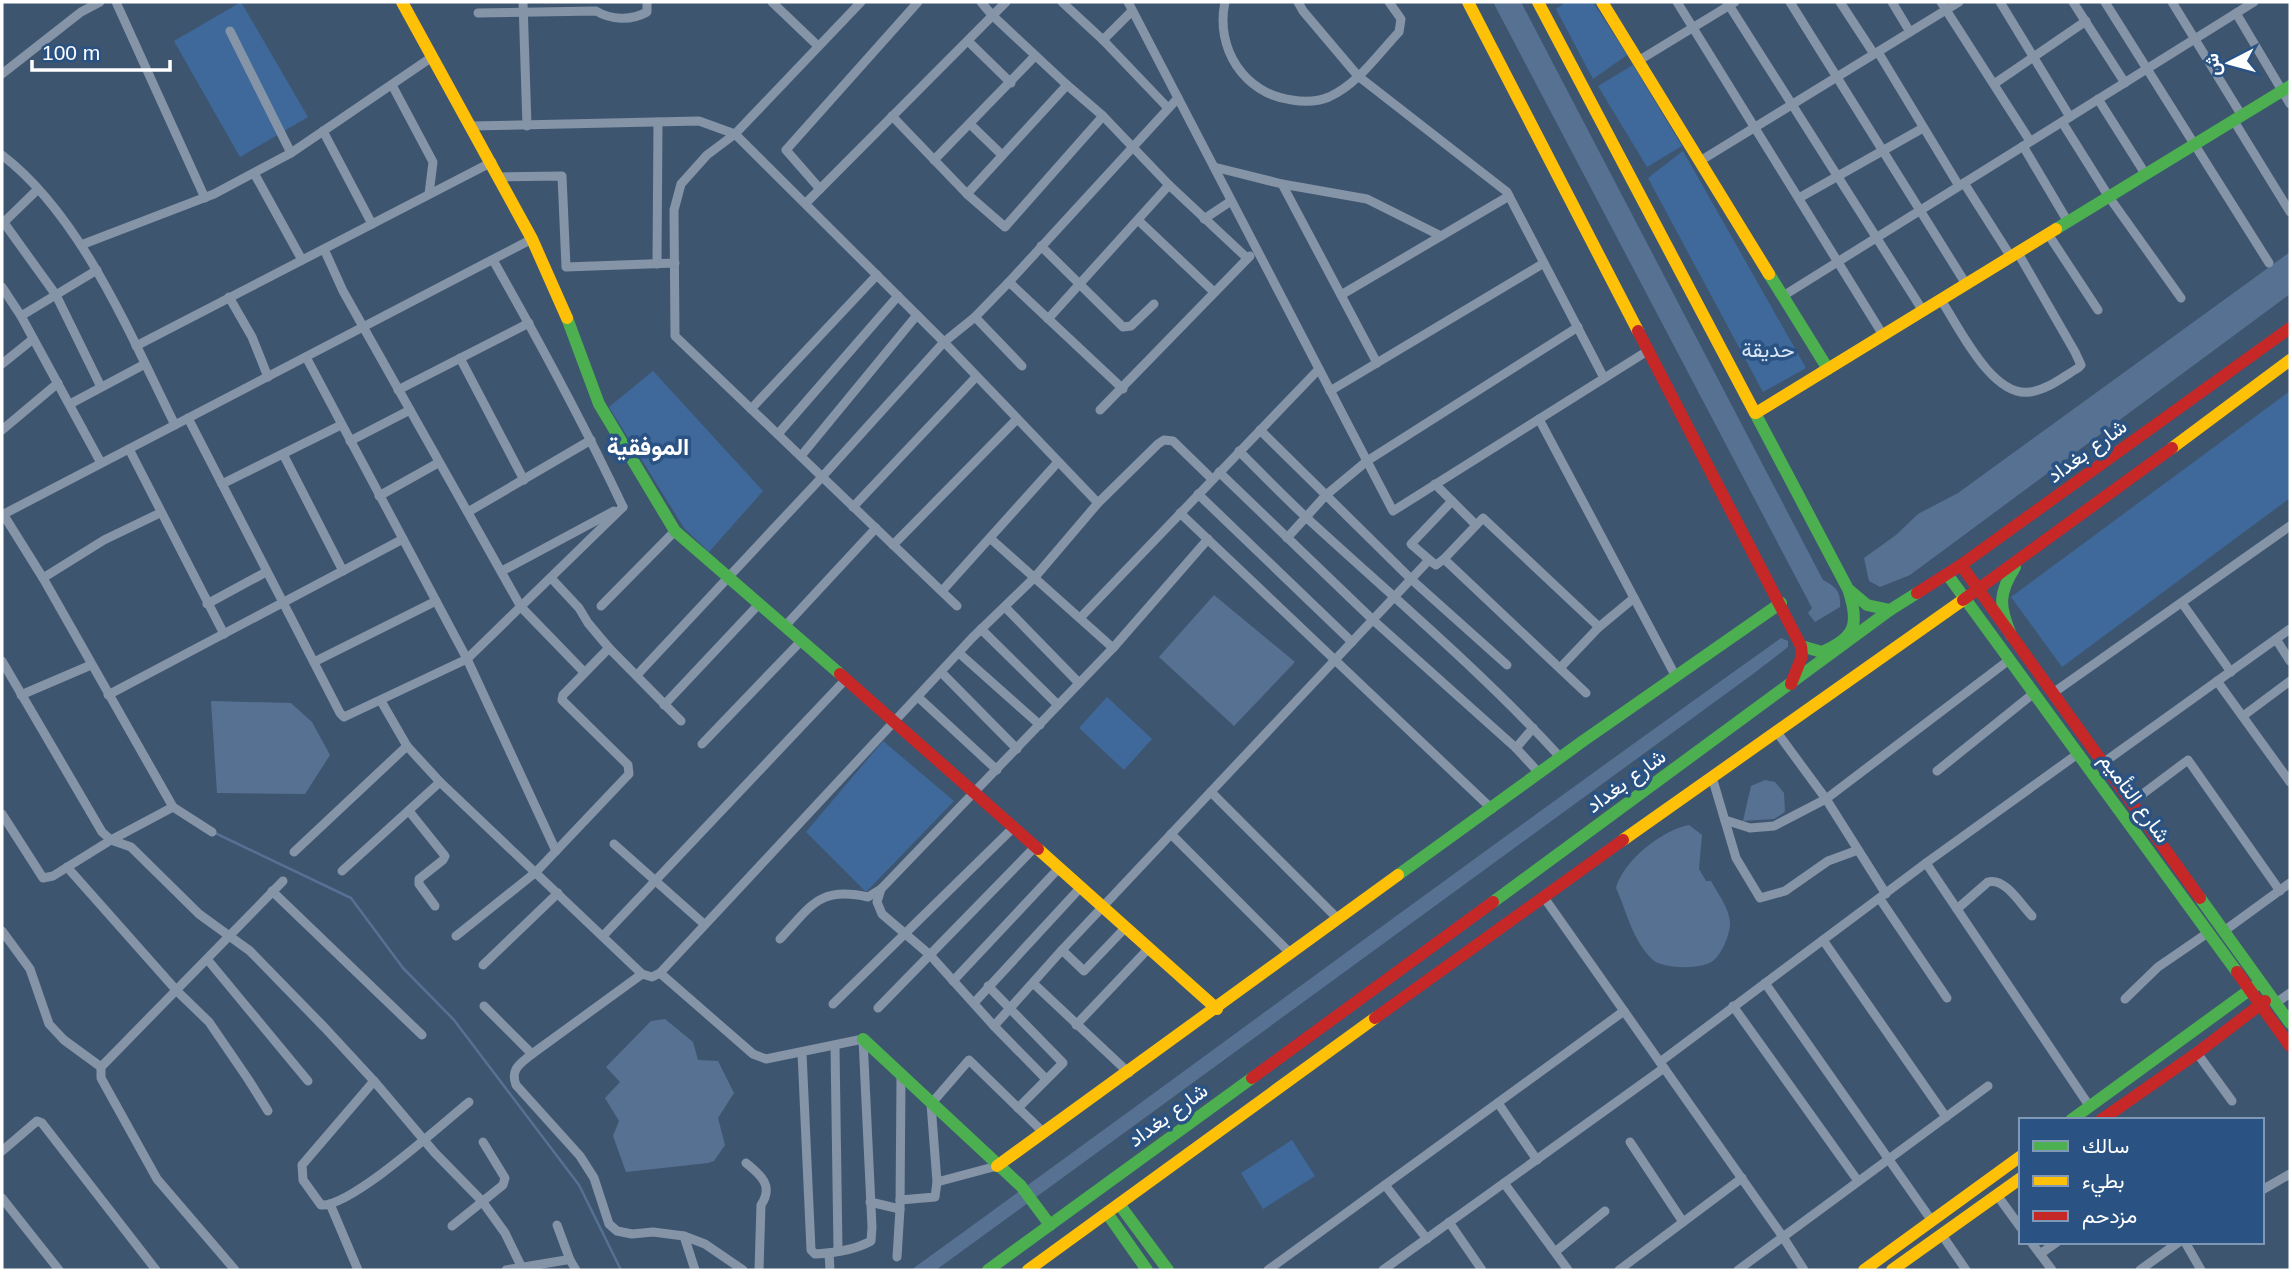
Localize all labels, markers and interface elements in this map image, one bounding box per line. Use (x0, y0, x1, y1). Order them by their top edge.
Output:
scale bar (32, 28, 170, 72)
north arrow (2194, 28, 2264, 98)
text: 100 m (42, 41, 100, 64)
text: ش (2201, 52, 2225, 77)
park label: حديقة (1741, 338, 1795, 362)
street label: شارع بغداد (2043, 414, 2133, 489)
district label: الموفقية (607, 433, 689, 462)
street label: شارع بغداد (1582, 744, 1672, 819)
street label: شارع التأميم (2093, 749, 2175, 849)
street label: شارع بغداد (1124, 1078, 1214, 1153)
legend (2019, 1118, 2264, 1244)
text: سالك (2082, 1134, 2129, 1157)
text: بطيء (2082, 1169, 2125, 1198)
text: مزدحم (2082, 1204, 2137, 1230)

